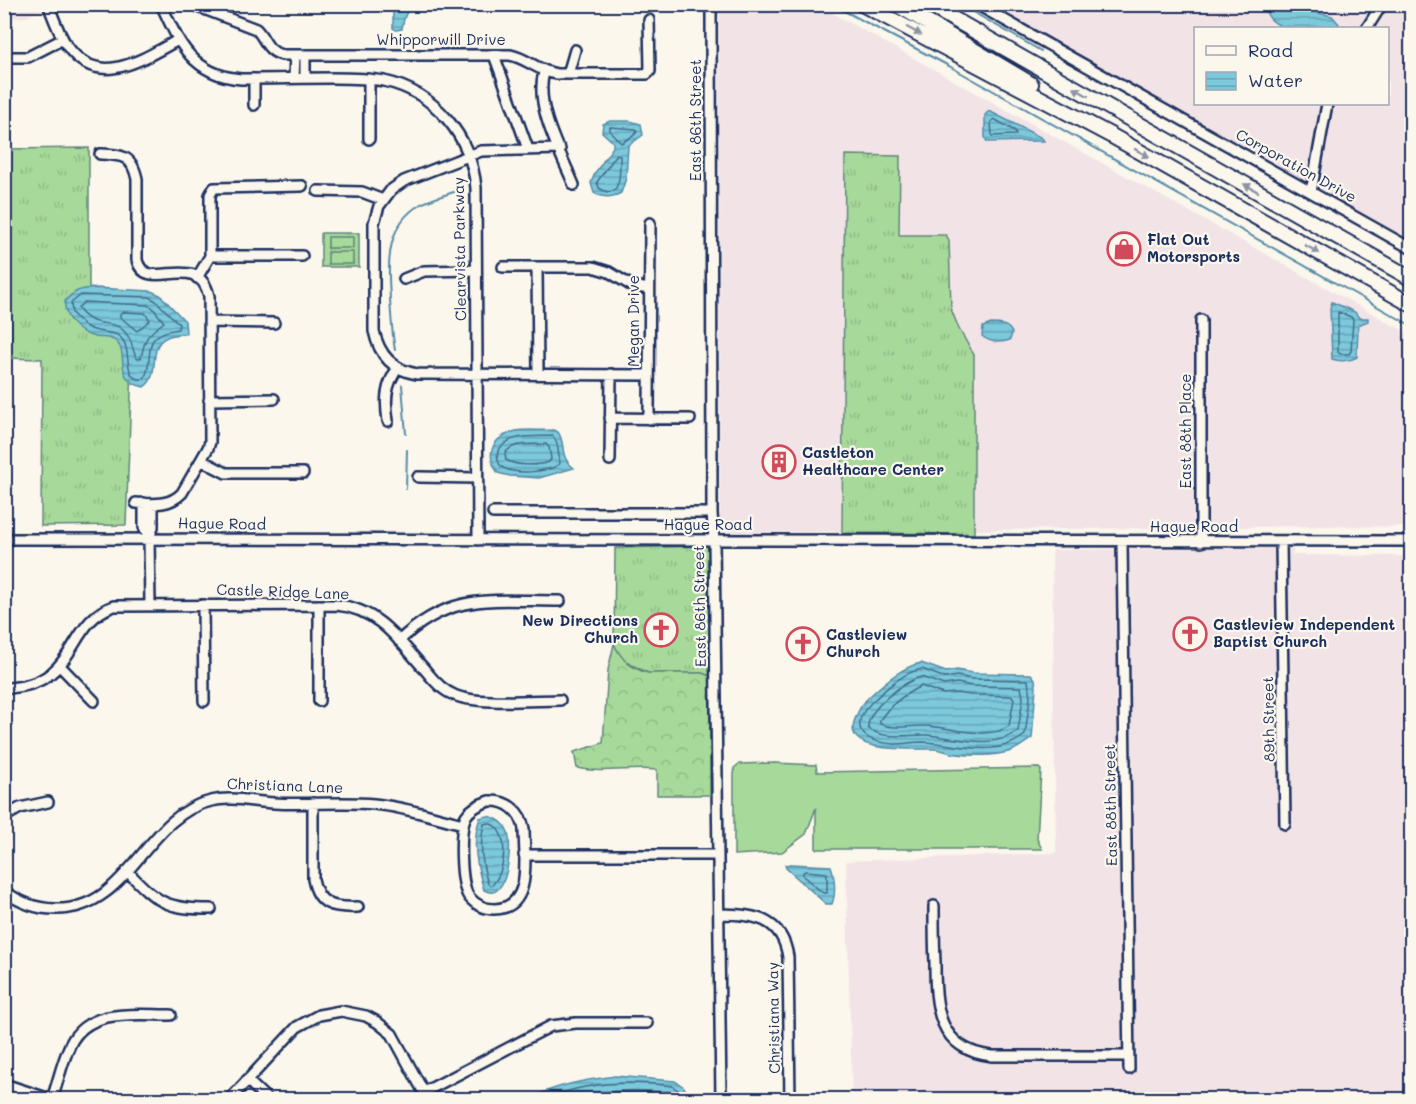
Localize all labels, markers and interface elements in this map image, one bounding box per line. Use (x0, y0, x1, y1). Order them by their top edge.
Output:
one-way arrow (906, 26, 923, 36)
legend (1194, 27, 1389, 105)
street label: Whipporwill Drive (376, 29, 506, 49)
text: Road (1248, 38, 1293, 62)
street label: East 86th Street (685, 59, 705, 181)
text: Water (1248, 68, 1303, 92)
one-way arrow (1073, 87, 1089, 98)
street label: Corporation Drive (1233, 124, 1360, 207)
one-way arrow (1134, 148, 1151, 158)
street label: Clearvista Parkway (448, 177, 470, 321)
one-way arrow (1242, 183, 1259, 193)
place label: Flat Out Motorsports (1147, 229, 1240, 266)
shop icon: Flat Out Motorsports (1106, 231, 1142, 267)
one-way arrow (1303, 243, 1320, 253)
street label: Megan Drive (623, 275, 643, 367)
street label: East 88th Place (1175, 373, 1195, 489)
place label: Castleton Healthcare Center (802, 442, 944, 479)
building icon: Castleton Healthcare Center (761, 444, 797, 480)
street label: Hague Road (178, 512, 266, 534)
street label: Hague Road (664, 514, 752, 534)
street label: Hague Road (1150, 516, 1238, 536)
street label: East 86th Street (688, 545, 710, 667)
street label: Castle Ridge Lane (216, 579, 350, 603)
place label: New Directions Church (522, 610, 638, 647)
church icon: New Directions Church (643, 612, 679, 648)
place label: Castleview Independent Baptist Church (1213, 614, 1395, 651)
church icon: Castleview Independent Baptist Church (1172, 616, 1208, 652)
place label: Castleview Church (826, 624, 907, 661)
church icon: Castleview Church (785, 626, 821, 662)
street label: 89th Street (1257, 676, 1279, 762)
street label: East 88th Street (1099, 744, 1121, 866)
street label: Christiana Lane (227, 773, 344, 797)
street label: Christiana Way (762, 962, 784, 1074)

